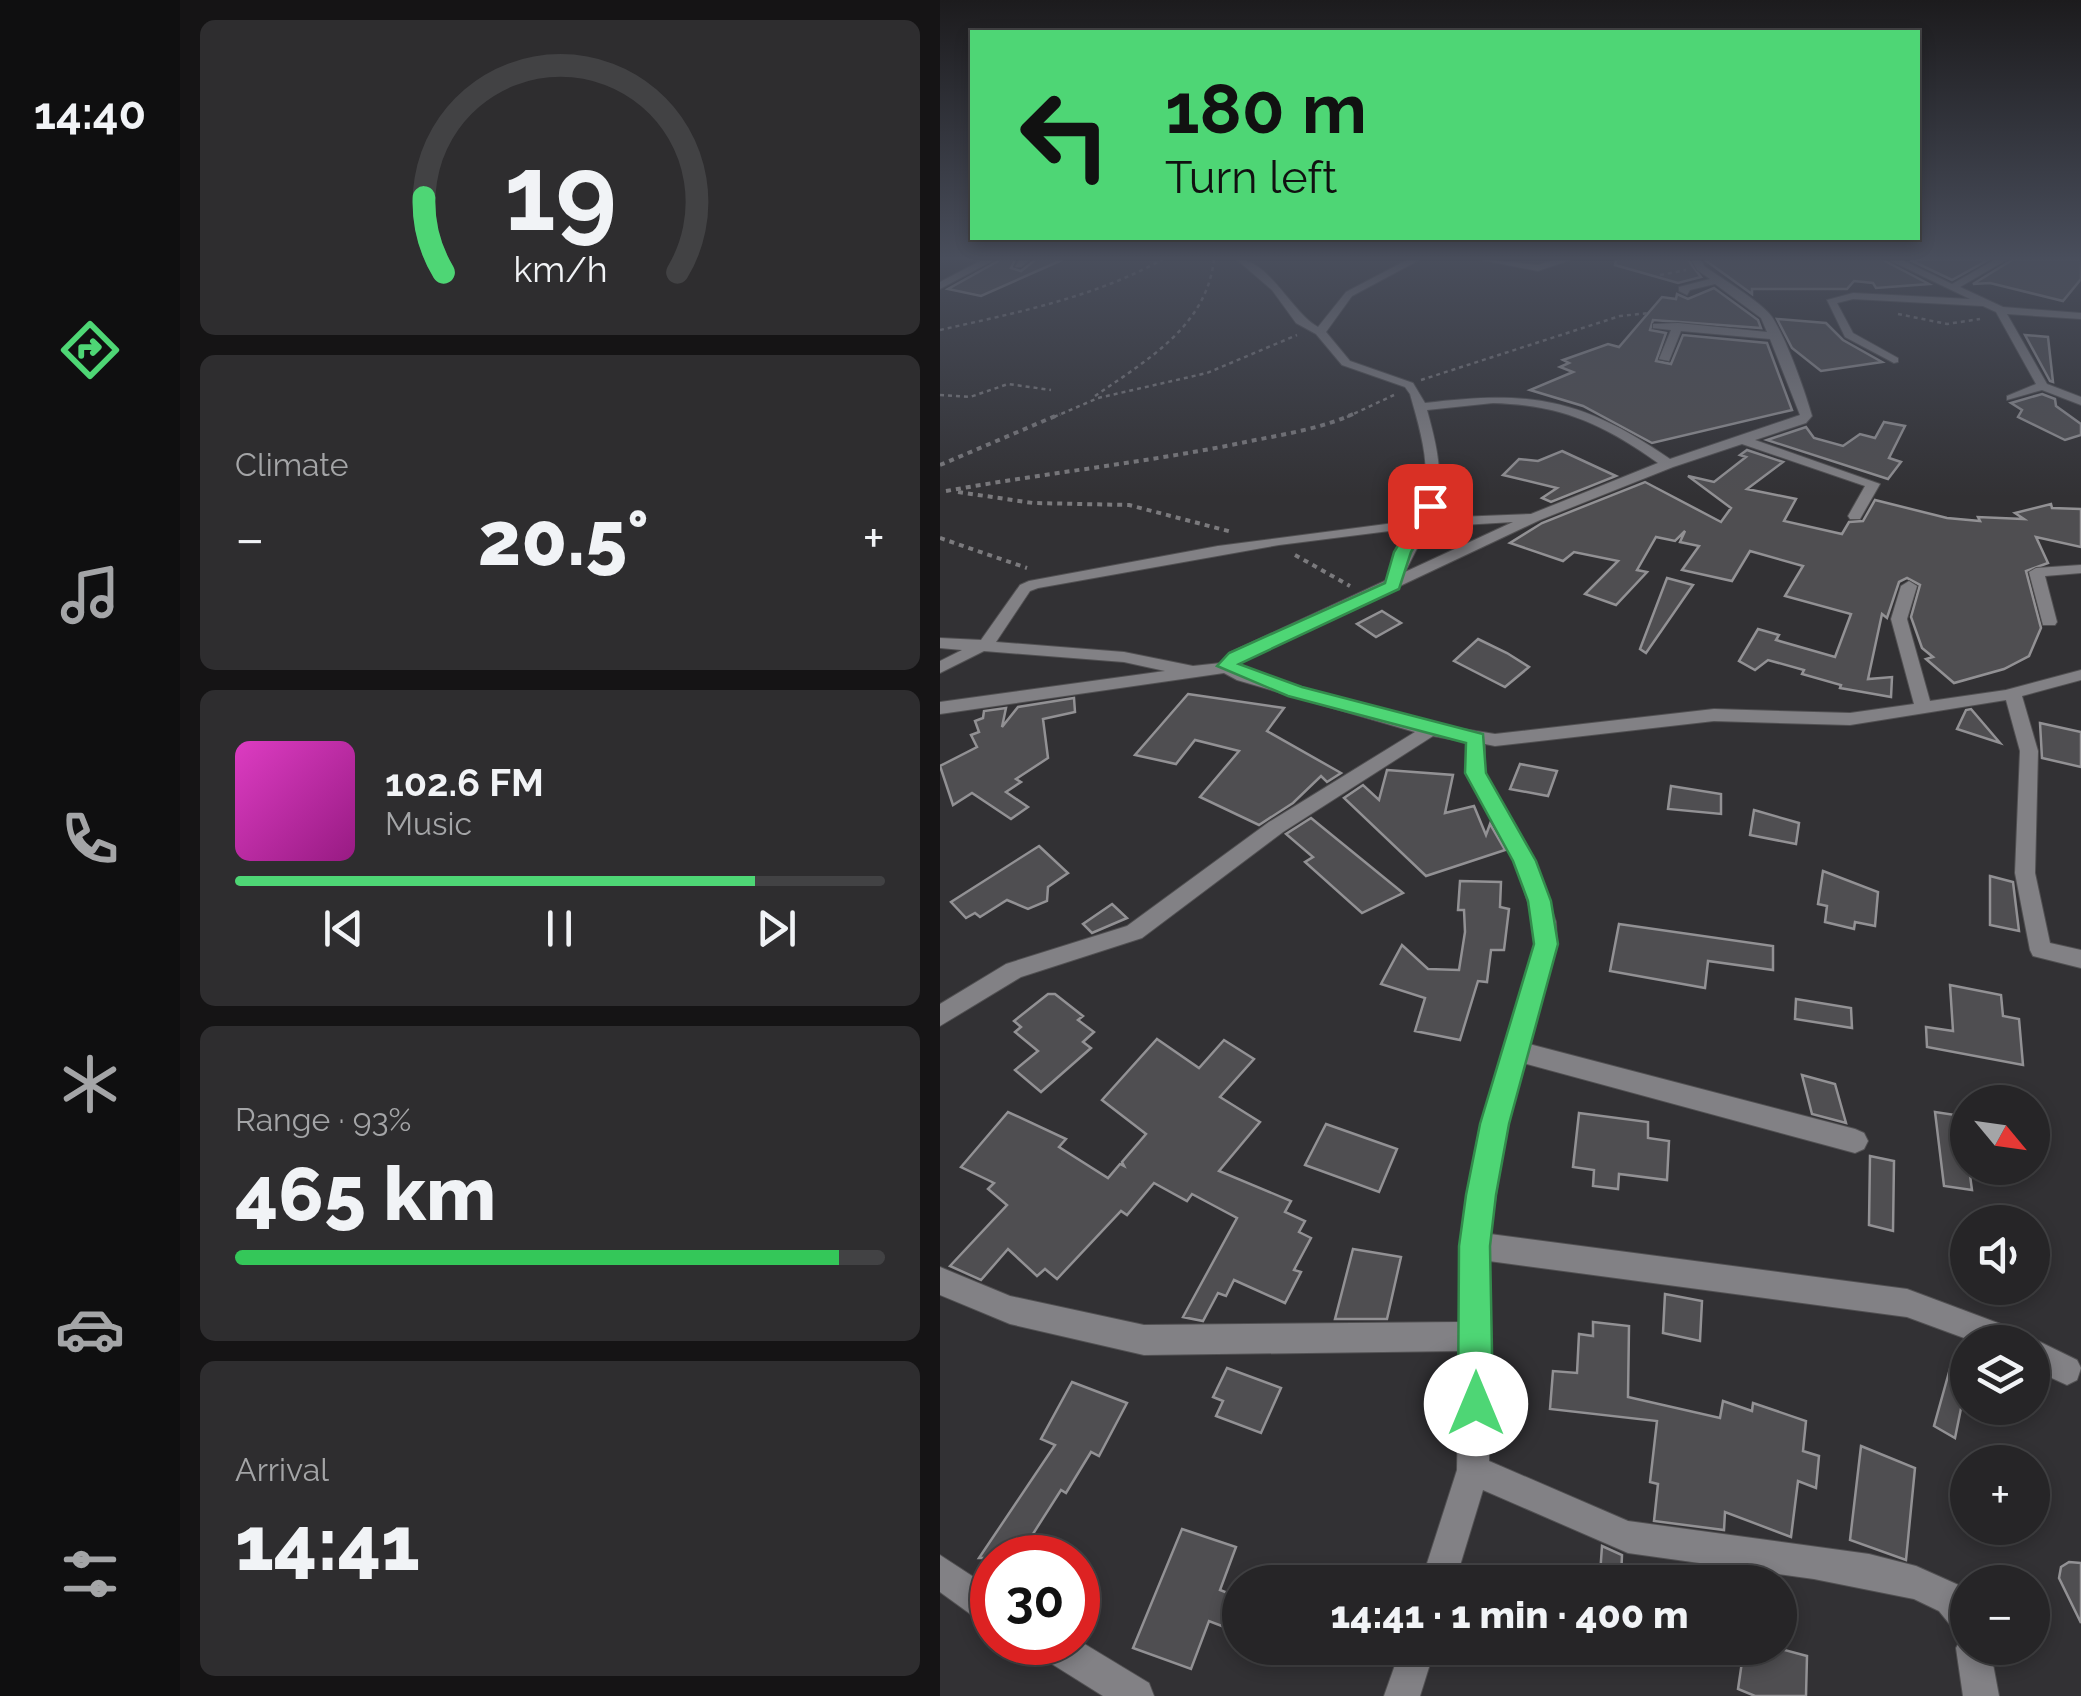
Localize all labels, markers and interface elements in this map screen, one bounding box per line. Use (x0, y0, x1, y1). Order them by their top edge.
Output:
text: 180 m (1165, 67, 1367, 149)
icon: left (1000, 70, 1130, 200)
text: 14:40 (34, 87, 146, 140)
text: 19 (504, 132, 616, 254)
text: Turn left (1165, 151, 1337, 204)
text: km/h (513, 248, 607, 290)
icon: directions (55, 315, 125, 385)
text: Climate (235, 446, 349, 483)
pin (1388, 464, 1473, 549)
icon: arrive (1403, 479, 1458, 534)
text: 20.5° (478, 494, 649, 583)
text: − (235, 506, 265, 571)
text: + (862, 506, 885, 571)
icon: music (55, 560, 125, 630)
text: 102.6 FM (385, 760, 544, 805)
icon: phone (55, 804, 125, 874)
text: Music (385, 805, 472, 842)
icon: previous (316, 901, 371, 956)
icon: pause (532, 901, 587, 956)
icon: next (749, 901, 804, 956)
icon: climate (55, 1049, 125, 1119)
north arrow (1950, 1085, 2050, 1185)
map controls (1950, 1085, 2050, 1665)
text: Range · 93% (235, 1101, 411, 1138)
text: 465 km (235, 1149, 496, 1238)
button: sound (1950, 1205, 2050, 1305)
icon: car (55, 1294, 125, 1364)
button: layers (1950, 1325, 2050, 1425)
position arrow (1424, 1352, 1528, 1456)
button: + (1950, 1445, 2050, 1545)
text: Arrival (235, 1451, 329, 1488)
text: 14:41 (235, 1499, 420, 1588)
speed limit sign: 30 (970, 1535, 1100, 1665)
icon: filters (55, 1539, 125, 1609)
button: − (1950, 1565, 2050, 1665)
text: 14:41 · 1 min · 400 m (1331, 1592, 1688, 1637)

